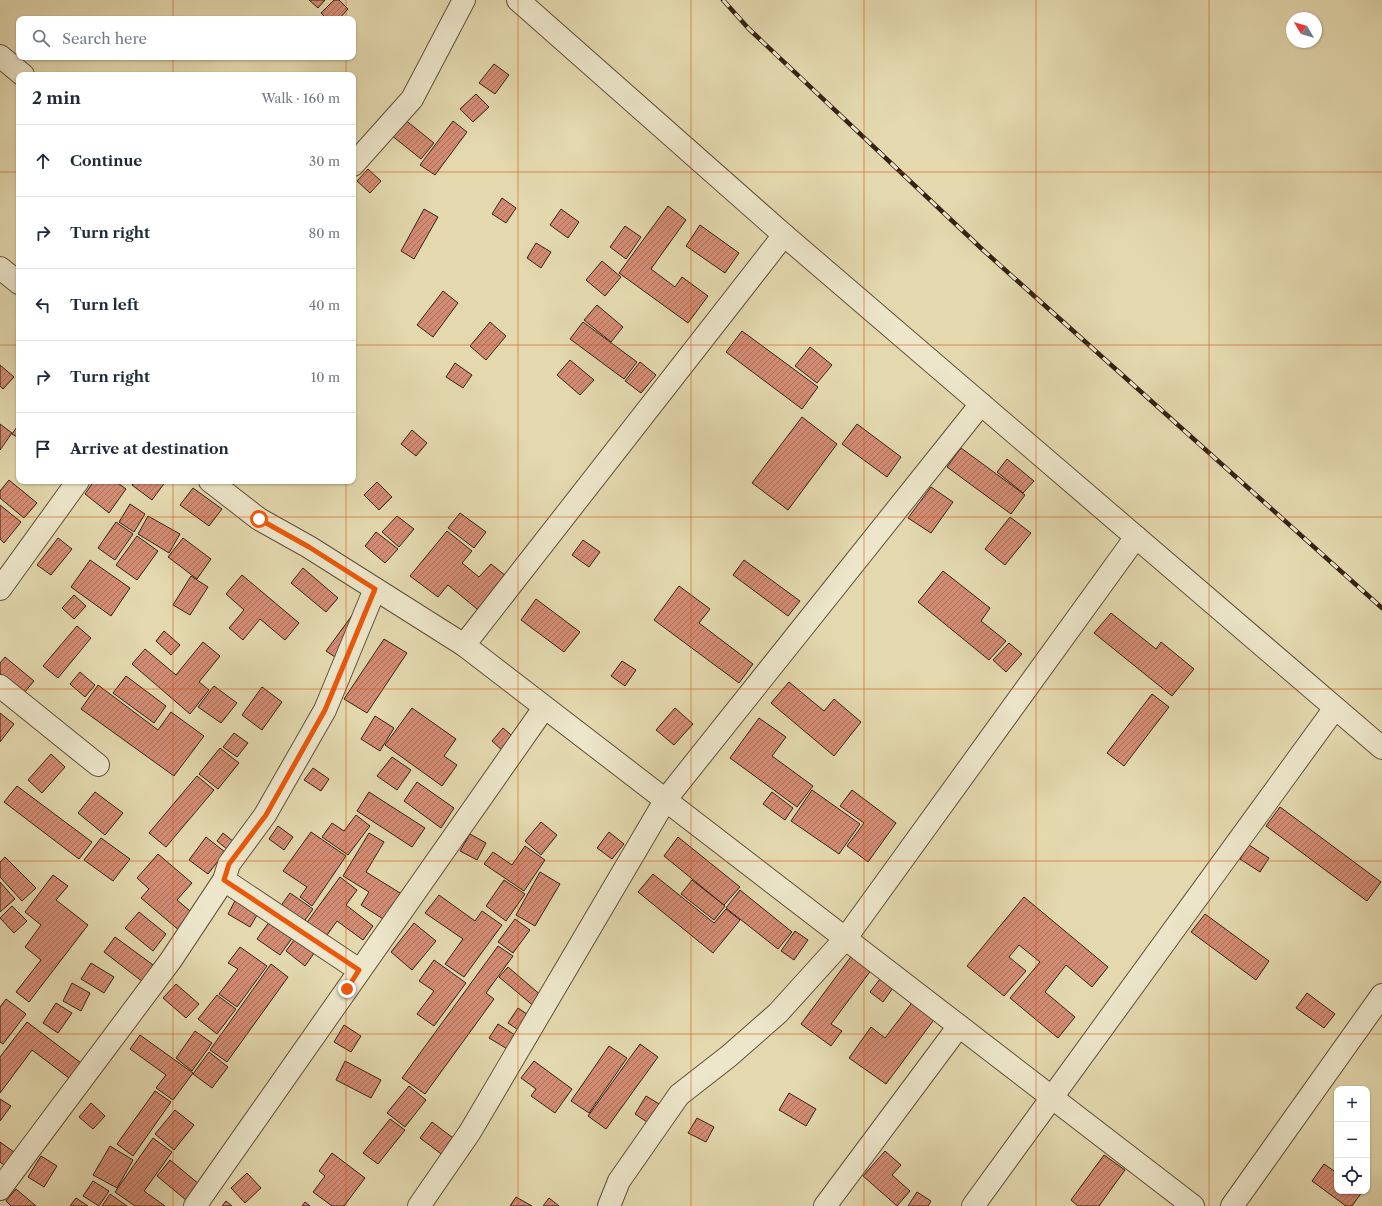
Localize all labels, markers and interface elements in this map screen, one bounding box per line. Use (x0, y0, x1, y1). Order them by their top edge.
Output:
north arrow (1286, 12, 1322, 48)
search box (16, 16, 356, 60)
icon: search (30, 27, 52, 49)
text: Search here (62, 29, 147, 48)
text: 2 min (32, 88, 81, 108)
text: Walk · 160 m (261, 90, 340, 106)
icon: ahead (32, 150, 54, 172)
text: Continue (70, 151, 142, 170)
text: 30 m (309, 153, 340, 169)
icon: right (32, 222, 54, 244)
text: Turn right (70, 223, 150, 242)
text: 80 m (308, 225, 340, 241)
icon: left (32, 294, 54, 316)
text: Turn left (70, 295, 139, 314)
text: 40 m (309, 297, 340, 313)
icon: right (32, 366, 54, 388)
text: Turn right (70, 367, 150, 386)
text: 10 m (311, 369, 340, 385)
icon: arrive (32, 438, 54, 460)
text: Arrive at destination (70, 439, 229, 458)
route start (250, 510, 268, 528)
route end (338, 980, 356, 998)
map controls (1334, 1086, 1370, 1194)
button: + (1334, 1086, 1370, 1122)
button: − (1334, 1122, 1370, 1158)
button: locate (1334, 1158, 1370, 1194)

